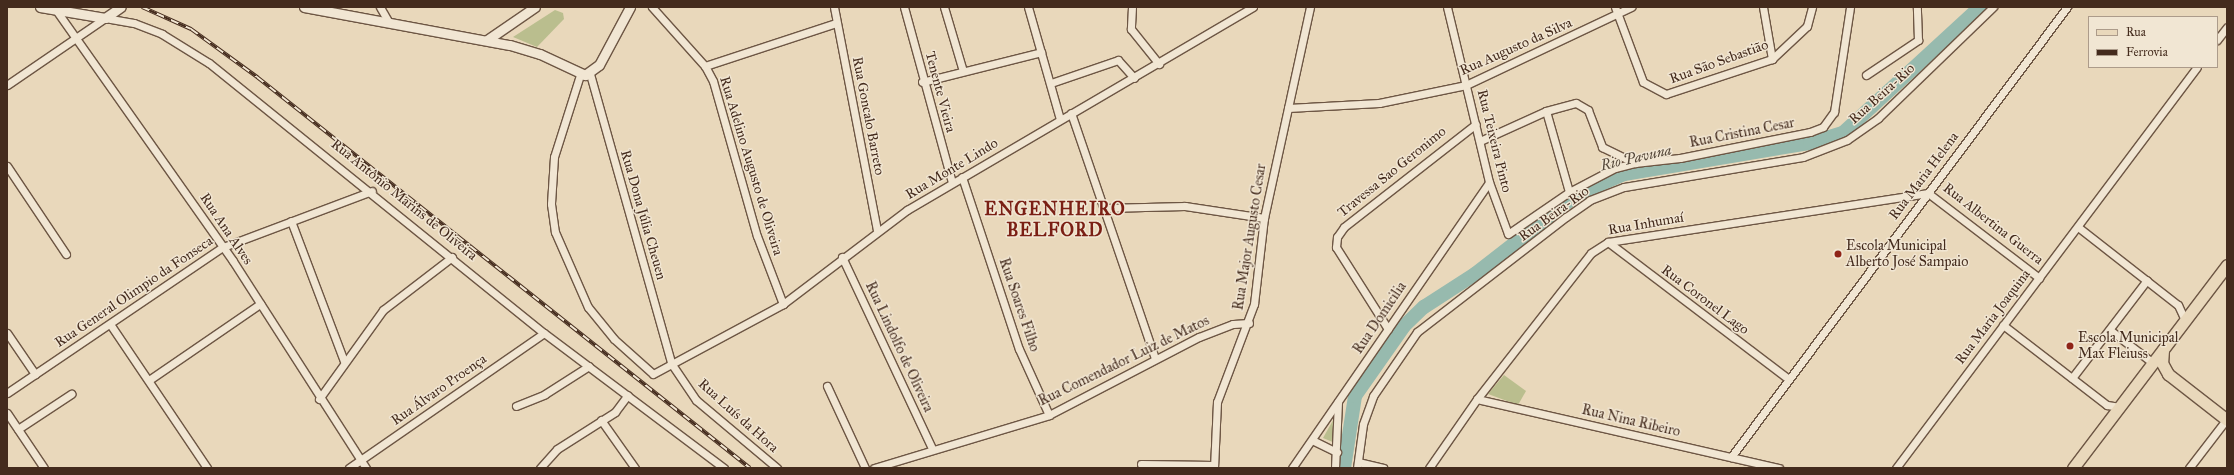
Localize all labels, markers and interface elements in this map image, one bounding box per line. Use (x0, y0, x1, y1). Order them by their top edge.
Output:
street label: Rua Augusto da Silva (1457, 15, 1575, 79)
legend (2088, 16, 2218, 68)
text: Rua (2126, 25, 2146, 39)
street label: Rua São Sebastião (1667, 36, 1771, 88)
text: Ferrovia (2126, 45, 2168, 59)
street label: Tenente Vieira (921, 50, 959, 134)
street label: Rua Goncalo Barreto (848, 55, 888, 177)
street label: Rua Beira-Rio (1846, 60, 1918, 128)
street label: Rua Adelino Augusto de Oliveira (716, 74, 786, 258)
street label: Rua Teixeira Pinto (1473, 88, 1515, 194)
street label: Rua Cristina Cesar (1688, 115, 1796, 151)
street label: Travessa Sao Geronimo (1334, 123, 1450, 221)
street label: Rua Maria Helena (1886, 129, 1962, 223)
street label: Rua Monte Lindo (903, 135, 1001, 203)
street label: Rua Antônio Marins de Oliveira (328, 136, 480, 264)
water label: Rio Pavuna (1599, 141, 1673, 175)
street label: Rua Dona Júlia Cheuen (616, 148, 670, 282)
street label: Rua Major Augusto Cesar (1230, 163, 1270, 311)
street label: Rua Albertina Guerra (1940, 180, 2046, 268)
street label: Rua Beira-Rio (1516, 183, 1592, 245)
street label: Rua Ana Alves (196, 190, 256, 268)
district label: ENGENHEIRO BELFORD (984, 199, 1126, 242)
street label: Rua Inhumaí (1607, 209, 1685, 239)
street label: Rua General Olimpio da Fonseca (52, 233, 216, 351)
place label: Escola Municipal Alberto José Sampaio (1846, 238, 1968, 270)
marker: Escola Municipal Alberto José Sampaio (1833, 249, 1843, 259)
street label: Rua Soares Filho (995, 256, 1043, 354)
street label: Rua Coronel Lago (1658, 262, 1752, 338)
street label: Rua Maria Joaquina (1952, 266, 2034, 368)
street label: Rua Lindolfo de Oliveira (861, 279, 937, 415)
street label: Rua Domicilia (1350, 279, 1410, 357)
street label: Rua Comendador Luiz de Matos (1036, 312, 1212, 410)
place label: Escola Municipal Max Fleiuss (2078, 330, 2178, 362)
marker: Escola Municipal Max Fleiuss (2065, 341, 2075, 351)
street label: Rua Álvaro Proença (388, 351, 490, 429)
street label: Rua Luís da Hora (694, 376, 782, 456)
street label: Rua Nina Ribeiro (1580, 401, 1682, 441)

